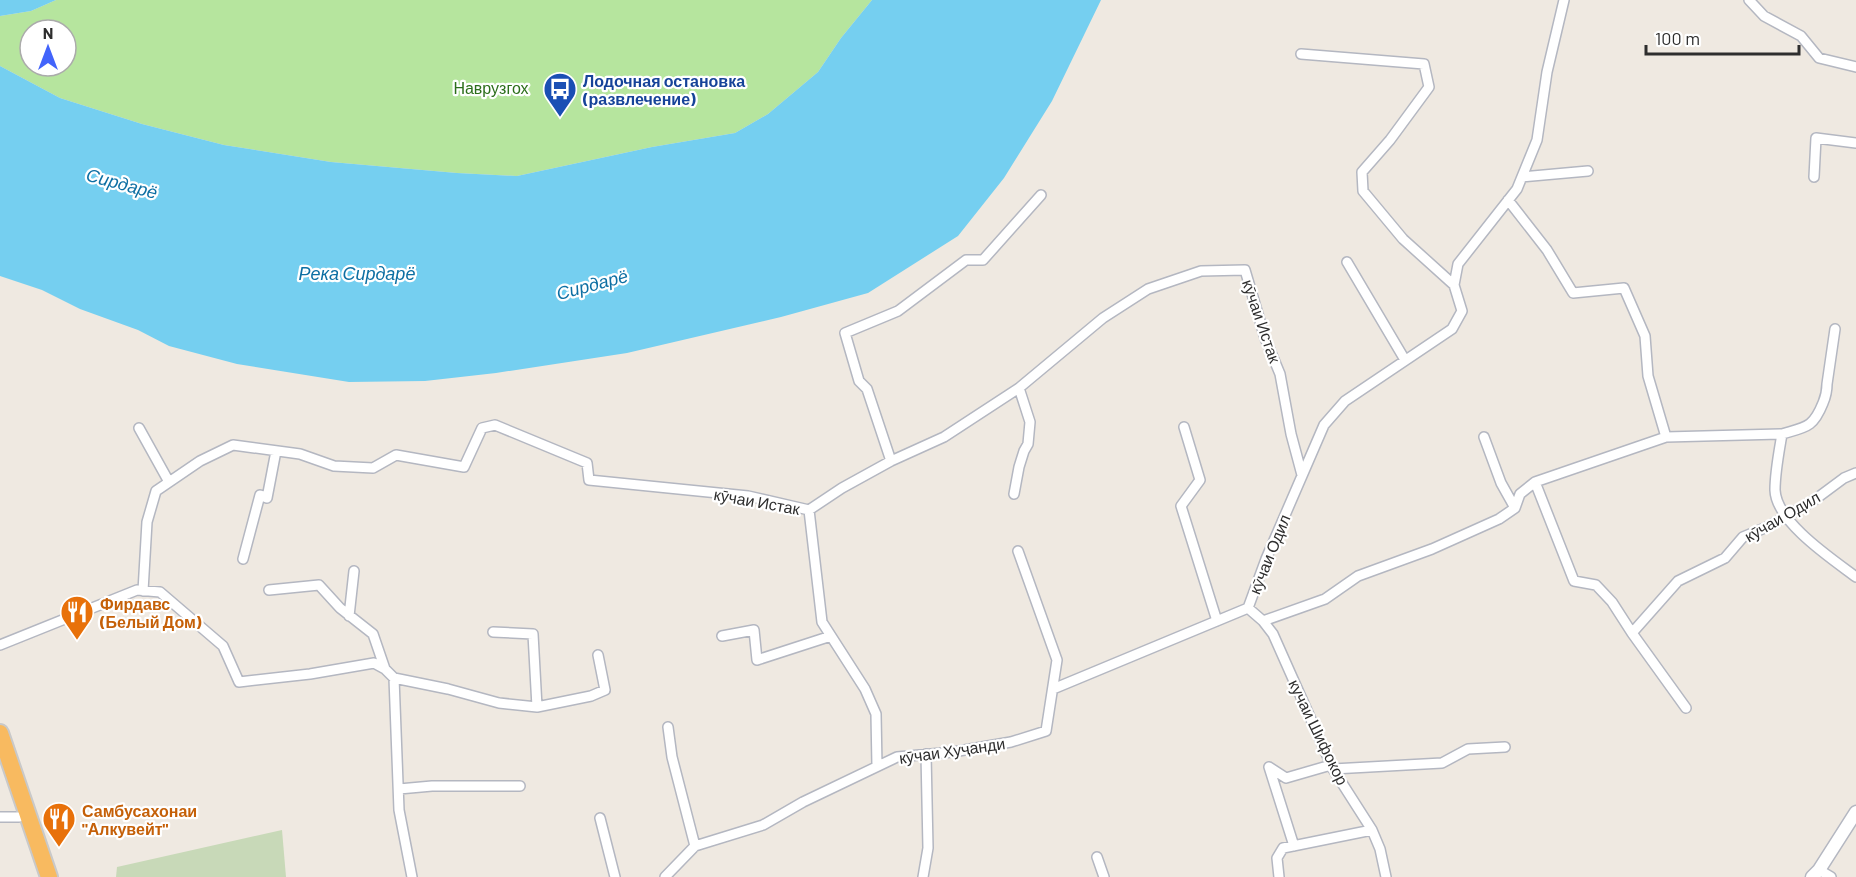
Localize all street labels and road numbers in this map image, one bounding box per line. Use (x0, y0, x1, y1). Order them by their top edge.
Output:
street label: кӯчаи Истак (1239, 277, 1285, 366)
street label: кӯчаи Истак (713, 484, 802, 518)
street label: кӯчаи Одил (1741, 487, 1823, 545)
street label: кӯчаи Одил (1244, 511, 1294, 597)
street label: кучаи Шифокор (1285, 676, 1353, 788)
street label: кӯчаи Хуҷанди (898, 733, 1006, 767)

